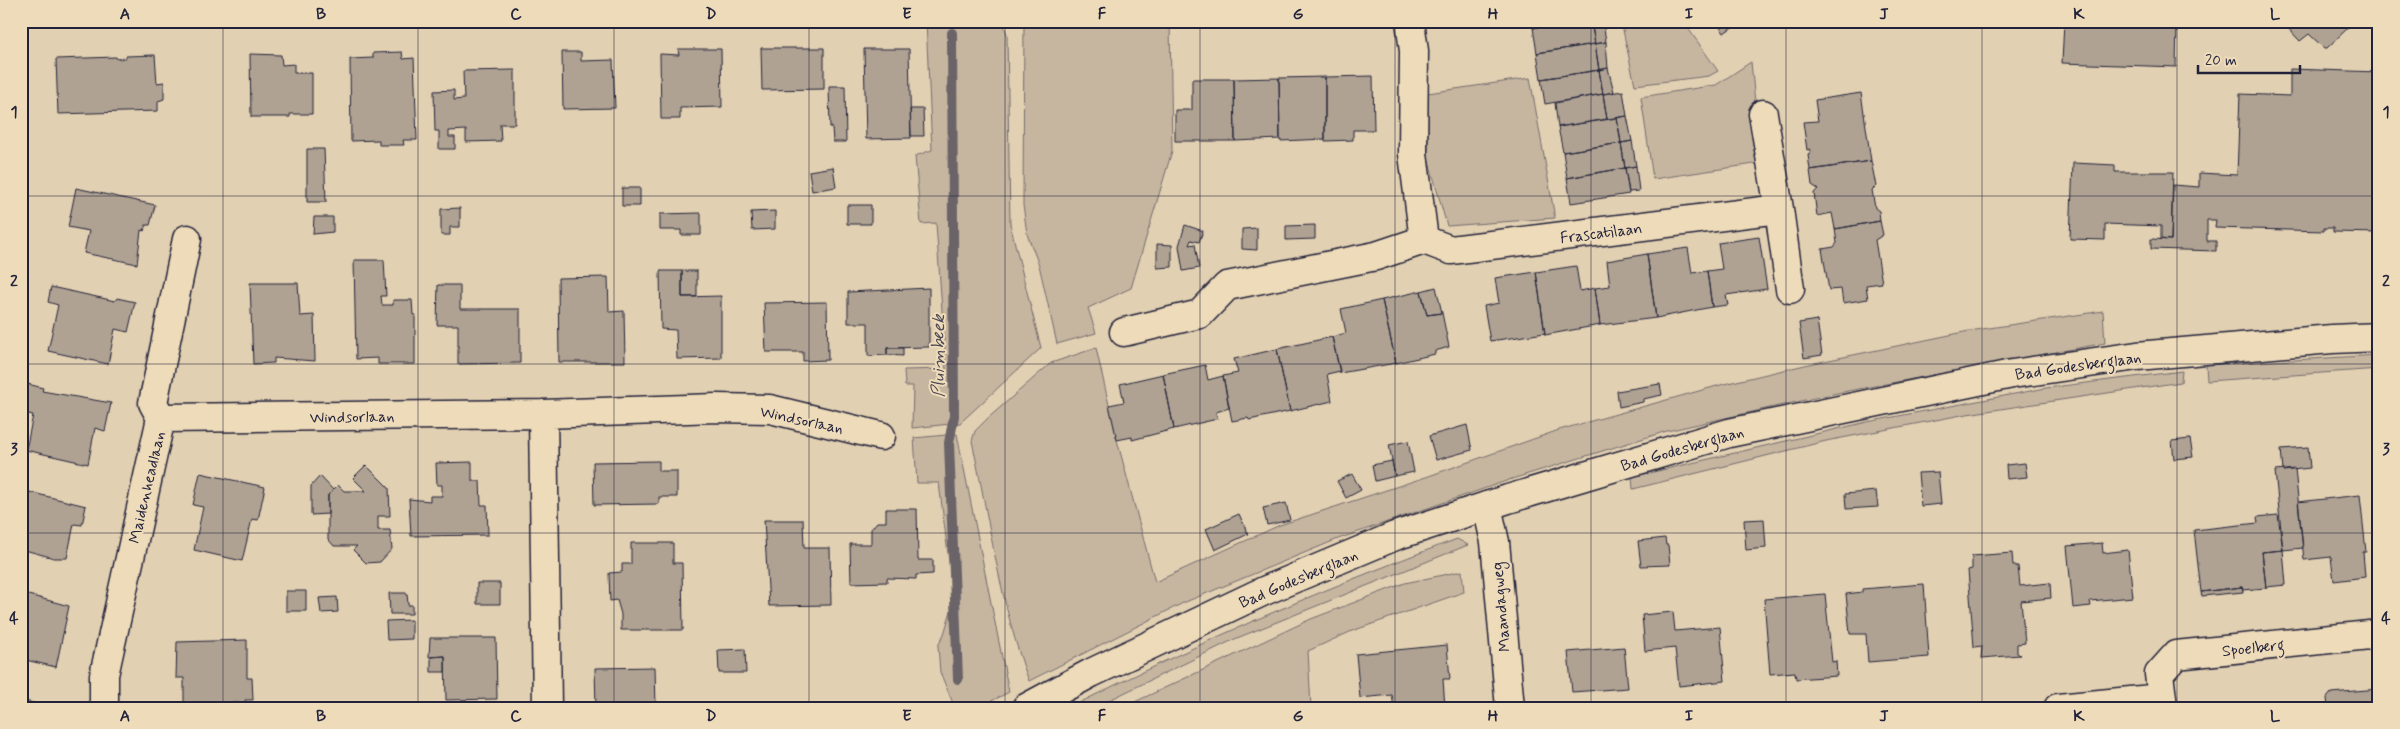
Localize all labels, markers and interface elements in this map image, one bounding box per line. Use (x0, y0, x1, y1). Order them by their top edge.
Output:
text: A (120, 4, 130, 25)
text: B (316, 4, 326, 25)
text: C (510, 4, 522, 25)
text: D (705, 4, 717, 25)
text: E (902, 4, 912, 25)
text: F (1098, 4, 1107, 25)
text: G (1293, 4, 1304, 25)
text: H (1488, 4, 1499, 25)
text: I (1685, 4, 1694, 25)
text: J (1879, 4, 1889, 25)
text: K (2073, 4, 2085, 25)
text: L (2270, 4, 2281, 25)
scale bar (2198, 42, 2300, 74)
text: 20 m (2205, 51, 2237, 71)
text: 1 (10, 102, 18, 123)
text: 1 (2382, 102, 2390, 123)
street label: Frascatilaan (1559, 218, 1643, 249)
text: 2 (10, 271, 18, 292)
text: 2 (2382, 271, 2390, 292)
water label: Pluimbeek (927, 314, 951, 397)
street label: Bad Godesberglaan (2014, 347, 2143, 387)
street label: Windsorlaan (758, 401, 845, 440)
street label: Windsorlaan (309, 406, 395, 429)
street label: Bad Godesberglaan (1618, 422, 1747, 478)
street label: Maidenheadlaan (124, 429, 171, 546)
text: 3 (10, 439, 18, 460)
text: 3 (2382, 439, 2390, 460)
street label: Bad Godesberglaan (1236, 545, 1362, 615)
street label: Maandagweg (1487, 561, 1517, 653)
text: 4 (9, 608, 19, 629)
text: 4 (2381, 608, 2391, 629)
street label: Spoelberg (2221, 635, 2286, 663)
text: A (120, 706, 130, 727)
text: B (316, 706, 326, 727)
text: C (510, 706, 522, 727)
text: D (705, 706, 717, 727)
text: E (902, 706, 912, 727)
text: F (1098, 706, 1107, 727)
text: G (1293, 706, 1304, 727)
text: H (1488, 706, 1499, 727)
text: I (1685, 706, 1694, 727)
text: J (1879, 706, 1889, 727)
text: K (2073, 706, 2085, 727)
text: L (2270, 706, 2281, 727)

